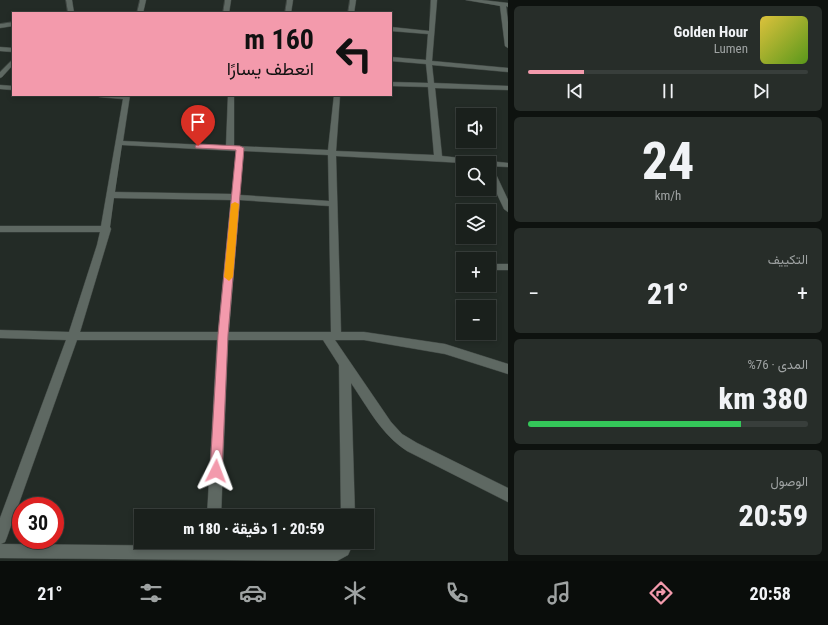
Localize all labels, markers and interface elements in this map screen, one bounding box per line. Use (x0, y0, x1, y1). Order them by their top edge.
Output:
text: 160 m (244, 23, 314, 56)
text: Golden Hour (674, 23, 748, 41)
icon: left (328, 28, 380, 80)
text: Lumen (714, 41, 748, 56)
text: انعطف يسارًا (227, 58, 314, 79)
icon: previous (564, 80, 586, 102)
icon: pause (657, 80, 679, 102)
icon: next (750, 80, 772, 102)
pin (181, 105, 215, 146)
map controls (456, 108, 496, 340)
button: sound (456, 108, 496, 148)
icon: arrive (187, 111, 209, 133)
text: 24 (642, 131, 694, 192)
button: search (456, 156, 496, 196)
text: km/h (655, 188, 681, 203)
button: layers (456, 204, 496, 244)
button: + (456, 252, 496, 292)
text: التكييف (768, 252, 808, 267)
text: 21° (647, 276, 689, 311)
text: − (528, 281, 539, 306)
text: + (797, 281, 808, 306)
button: − (456, 300, 496, 340)
text: المدى · 76% (747, 357, 808, 372)
text: 380 km (719, 381, 808, 416)
position arrow (195, 450, 237, 492)
text: الوصول (770, 474, 808, 489)
speed limit sign: 30 (12, 497, 64, 549)
text: 20:59 (739, 498, 808, 533)
text: 20:59 · 1 دقيقة · 180 m (183, 520, 325, 538)
icon: filters (137, 579, 165, 607)
icon: car (239, 579, 267, 607)
icon: climate (341, 579, 369, 607)
icon: phone (443, 579, 471, 607)
icon: music (545, 579, 573, 607)
icon: directions (647, 579, 675, 607)
text: 21° (37, 583, 62, 604)
text: 20:58 (750, 583, 791, 604)

